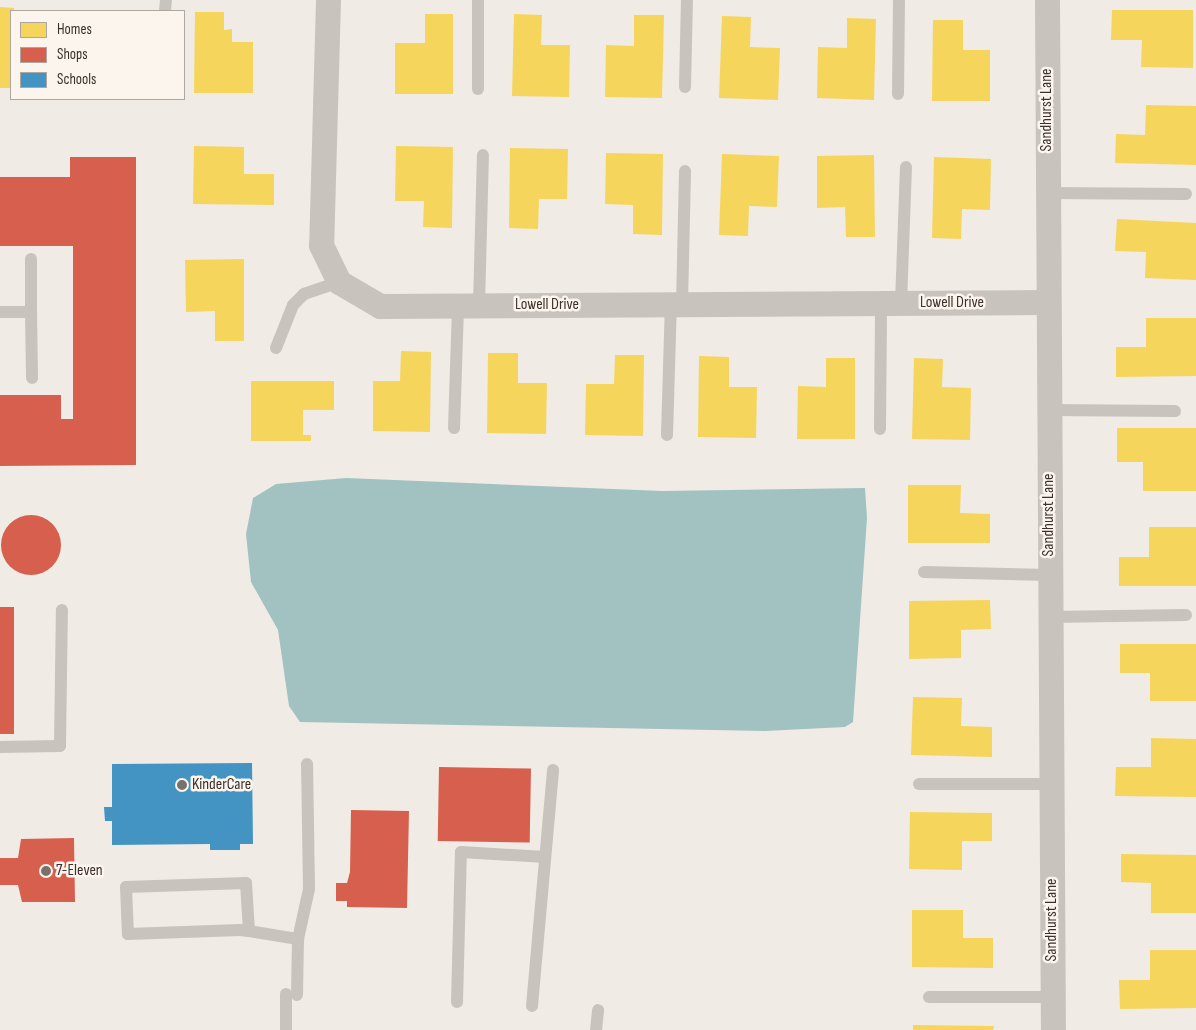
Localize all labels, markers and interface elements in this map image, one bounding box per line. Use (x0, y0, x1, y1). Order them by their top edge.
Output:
legend (10, 10, 185, 100)
text: Homes (57, 20, 92, 39)
text: Shops (57, 45, 88, 64)
street label: Sandhurst Lane (1037, 69, 1057, 151)
text: Schools (57, 70, 96, 89)
street label: Lowell Drive (920, 293, 984, 313)
street label: Lowell Drive (515, 295, 579, 315)
street label: Sandhurst Lane (1039, 474, 1059, 556)
place label: KinderCare (192, 775, 251, 795)
marker: KinderCare (176, 779, 188, 791)
place label: 7-Eleven (56, 861, 103, 881)
marker: 7-Eleven (40, 865, 52, 877)
street label: Sandhurst Lane (1042, 879, 1062, 961)

